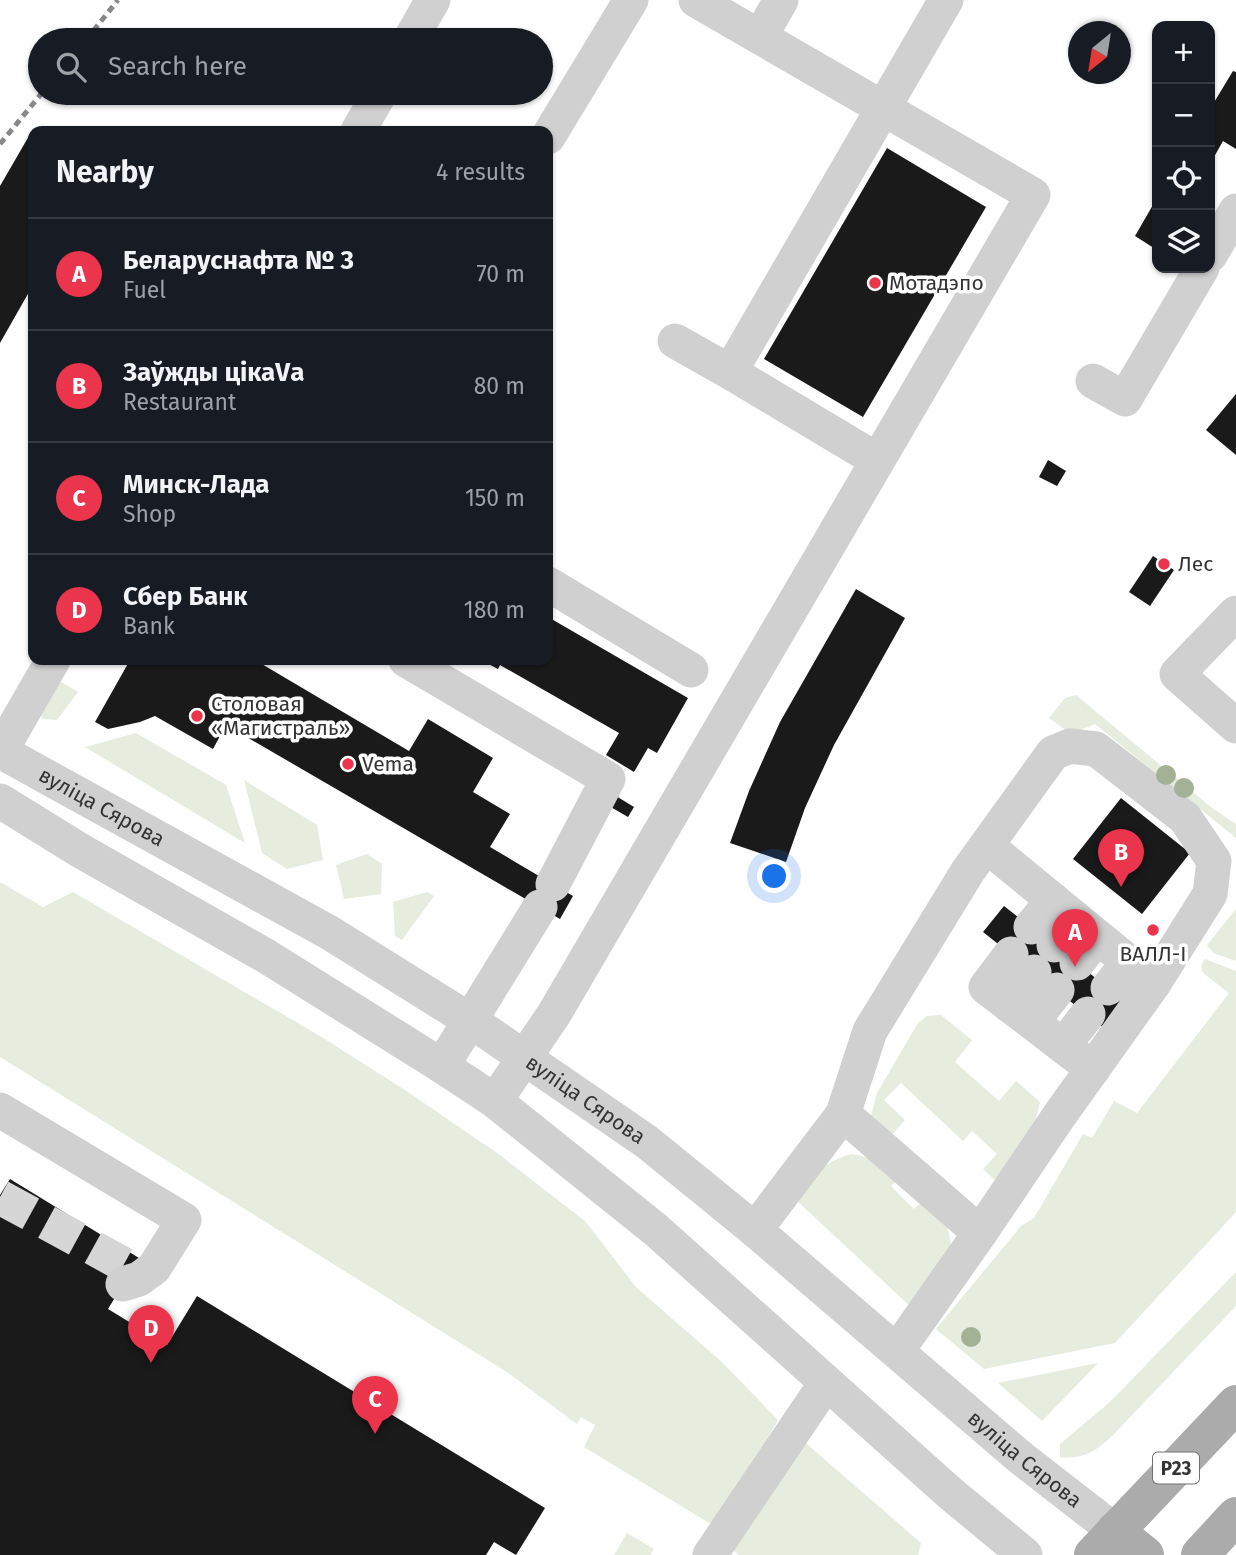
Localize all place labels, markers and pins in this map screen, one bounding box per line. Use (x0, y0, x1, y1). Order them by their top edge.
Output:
place label: Мотадэпо (889, 270, 984, 296)
marker: Мотадэпо (867, 275, 883, 291)
place label: Лес (1178, 551, 1213, 577)
marker: Лес (1156, 556, 1172, 572)
place label: Столовая «Магистраль» (211, 691, 350, 741)
marker: Столовая «Магистраль» (189, 708, 205, 724)
place label: Vema (362, 751, 414, 777)
marker: Vema (340, 756, 356, 772)
pin: B (1098, 829, 1144, 887)
pin: A (1052, 909, 1098, 967)
marker: ВАЛЛ-І (1145, 922, 1161, 938)
place label: ВАЛЛ-І (1119, 941, 1187, 967)
pin: D (128, 1305, 174, 1363)
pin: C (352, 1376, 398, 1434)

